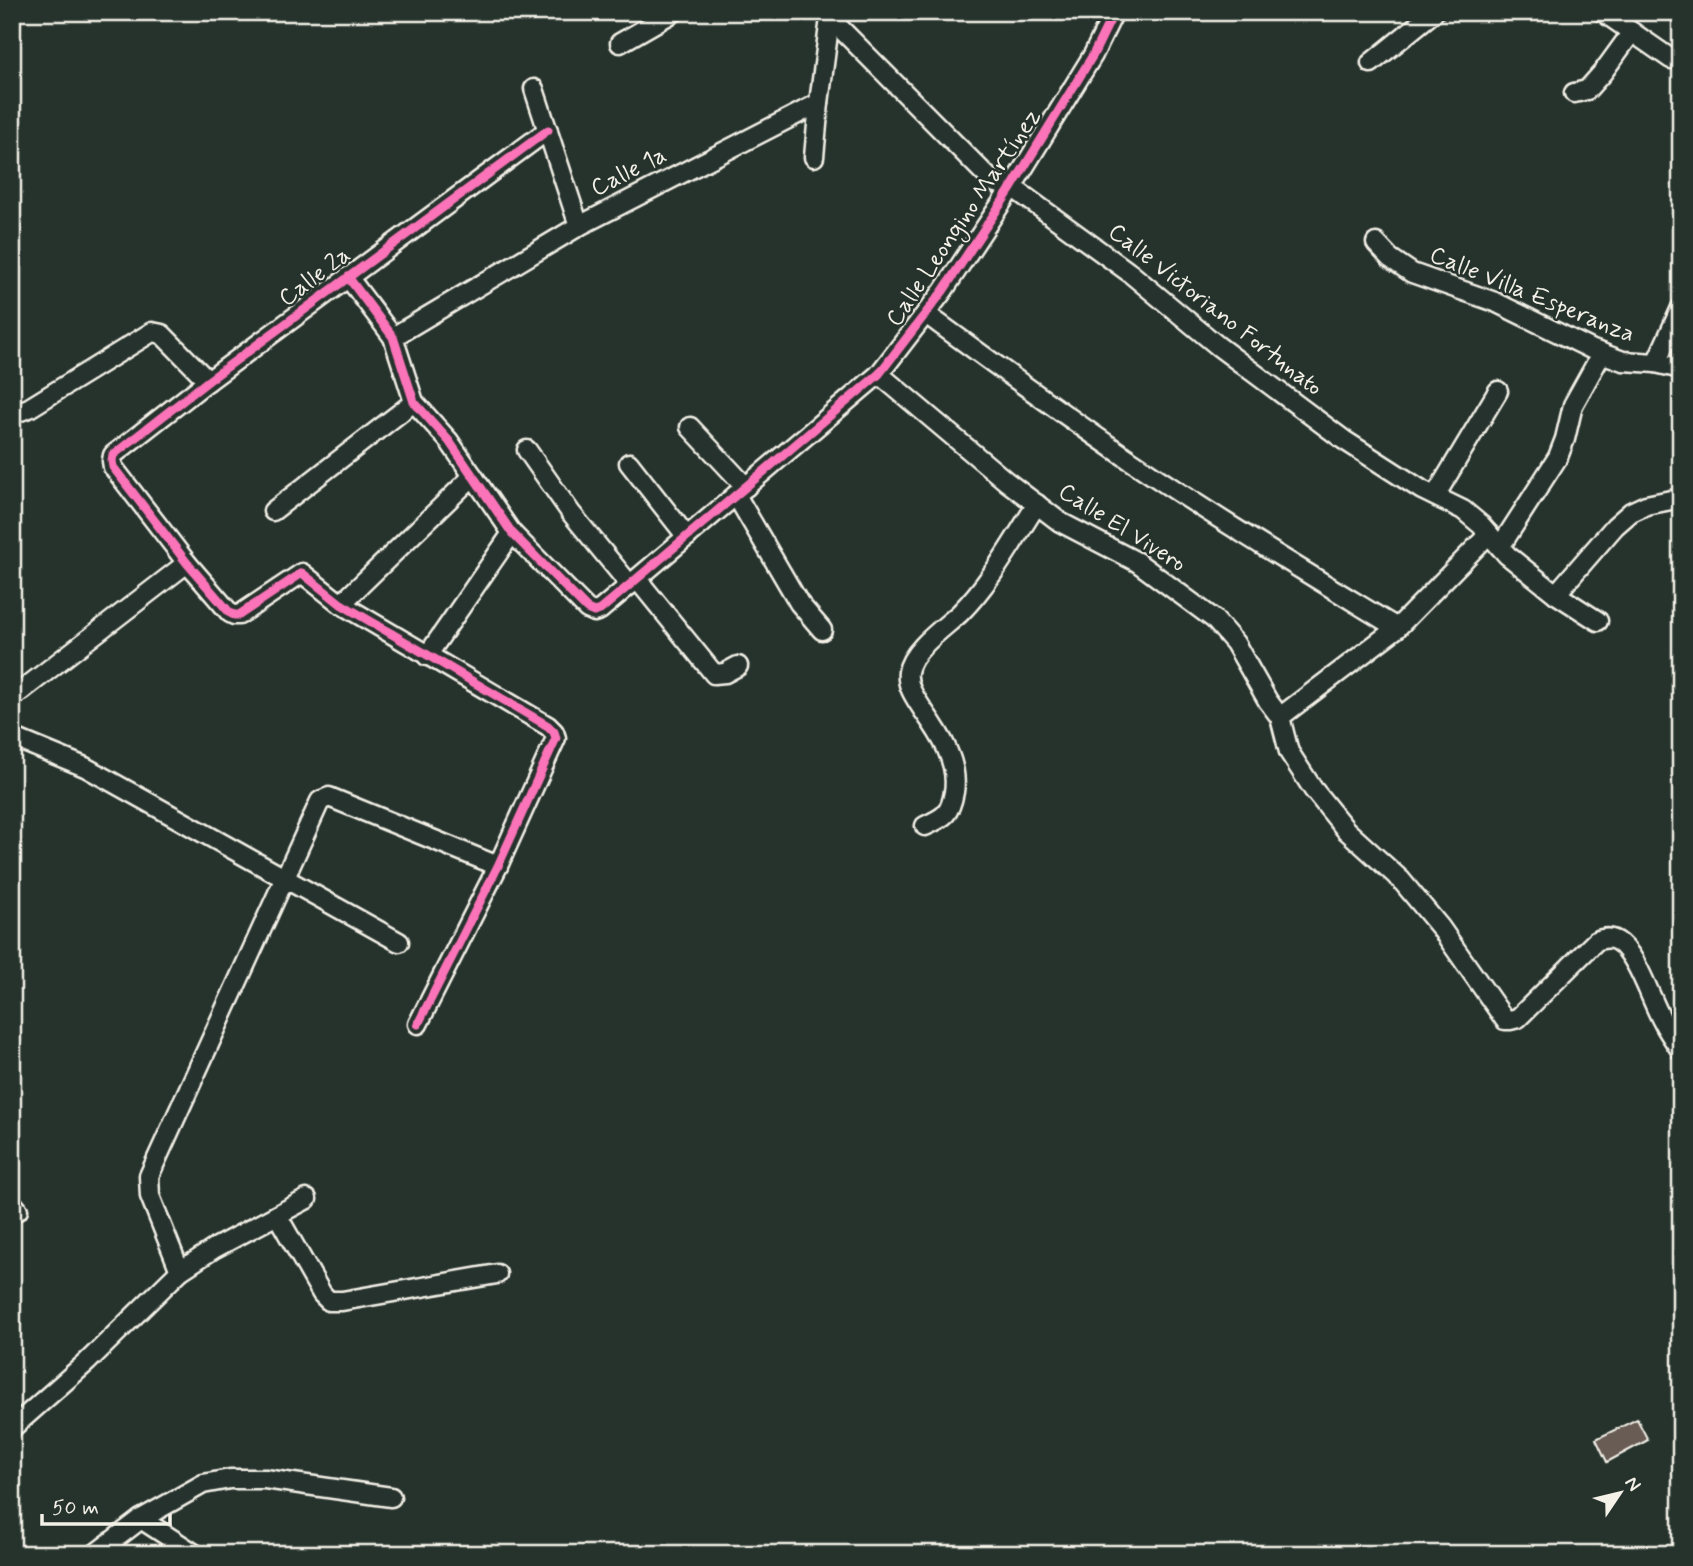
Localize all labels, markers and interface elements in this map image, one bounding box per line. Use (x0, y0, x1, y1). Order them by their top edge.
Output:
street label: Calle Leongino Martínez (879, 103, 1050, 334)
street label: Calle 1a (586, 140, 672, 204)
street label: Calle Victoriano Fortunato (1102, 217, 1328, 403)
street label: Calle 2a (273, 240, 357, 314)
street label: Calle Villa Esperanza (1425, 240, 1639, 350)
street label: Calle El Vivero (1052, 476, 1192, 580)
north arrow (1584, 1458, 1654, 1528)
text: N (1619, 1472, 1647, 1496)
scale bar (42, 1482, 170, 1526)
text: 50 m (52, 1494, 99, 1522)

